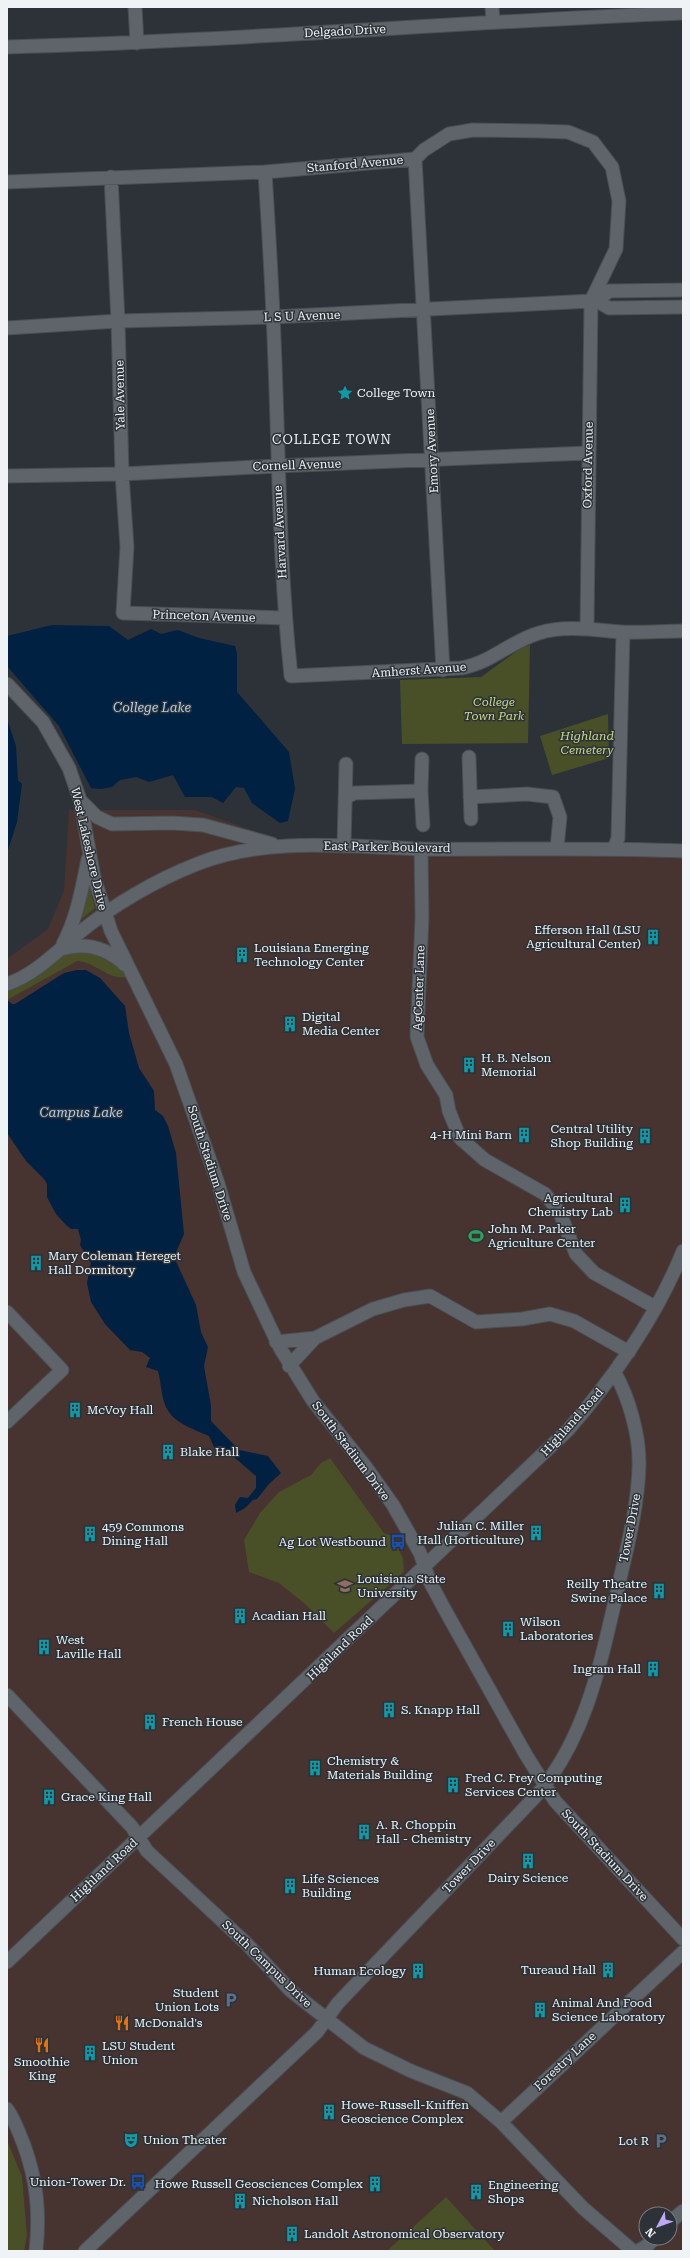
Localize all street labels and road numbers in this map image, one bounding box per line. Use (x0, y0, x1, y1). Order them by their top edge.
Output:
street label: Delgado Drive (304, 22, 387, 40)
street label: Stanford Avenue (306, 153, 404, 175)
street label: L S U Avenue (263, 308, 341, 324)
street label: Yale Avenue (112, 359, 128, 430)
street label: Emory Avenue (423, 408, 441, 493)
street label: Oxford Avenue (580, 421, 596, 509)
street label: Cornell Avenue (252, 456, 342, 474)
street label: Harvard Avenue (271, 485, 289, 579)
street label: Princeton Avenue (152, 607, 256, 625)
street label: Amherst Avenue (371, 660, 467, 680)
street label: West Lakeshore Drive (68, 786, 110, 912)
street label: East Parker Boulevard (323, 839, 451, 855)
street label: AgCenter Lane (411, 945, 428, 1031)
street label: South Stadium Drive (185, 1104, 235, 1223)
street label: Highland Road (538, 1385, 606, 1459)
street label: South Stadium Drive (309, 1399, 393, 1504)
street label: Tower Drive (616, 1492, 644, 1564)
street label: Highland Road (304, 1613, 376, 1683)
street label: South Stadium Drive (559, 1806, 651, 1904)
street label: Highland Road (68, 1835, 141, 1905)
street label: Tower Drive (440, 1836, 499, 1896)
street label: South Campus Drive (219, 1918, 315, 2011)
street label: Forestry Lane (531, 2029, 599, 2093)

